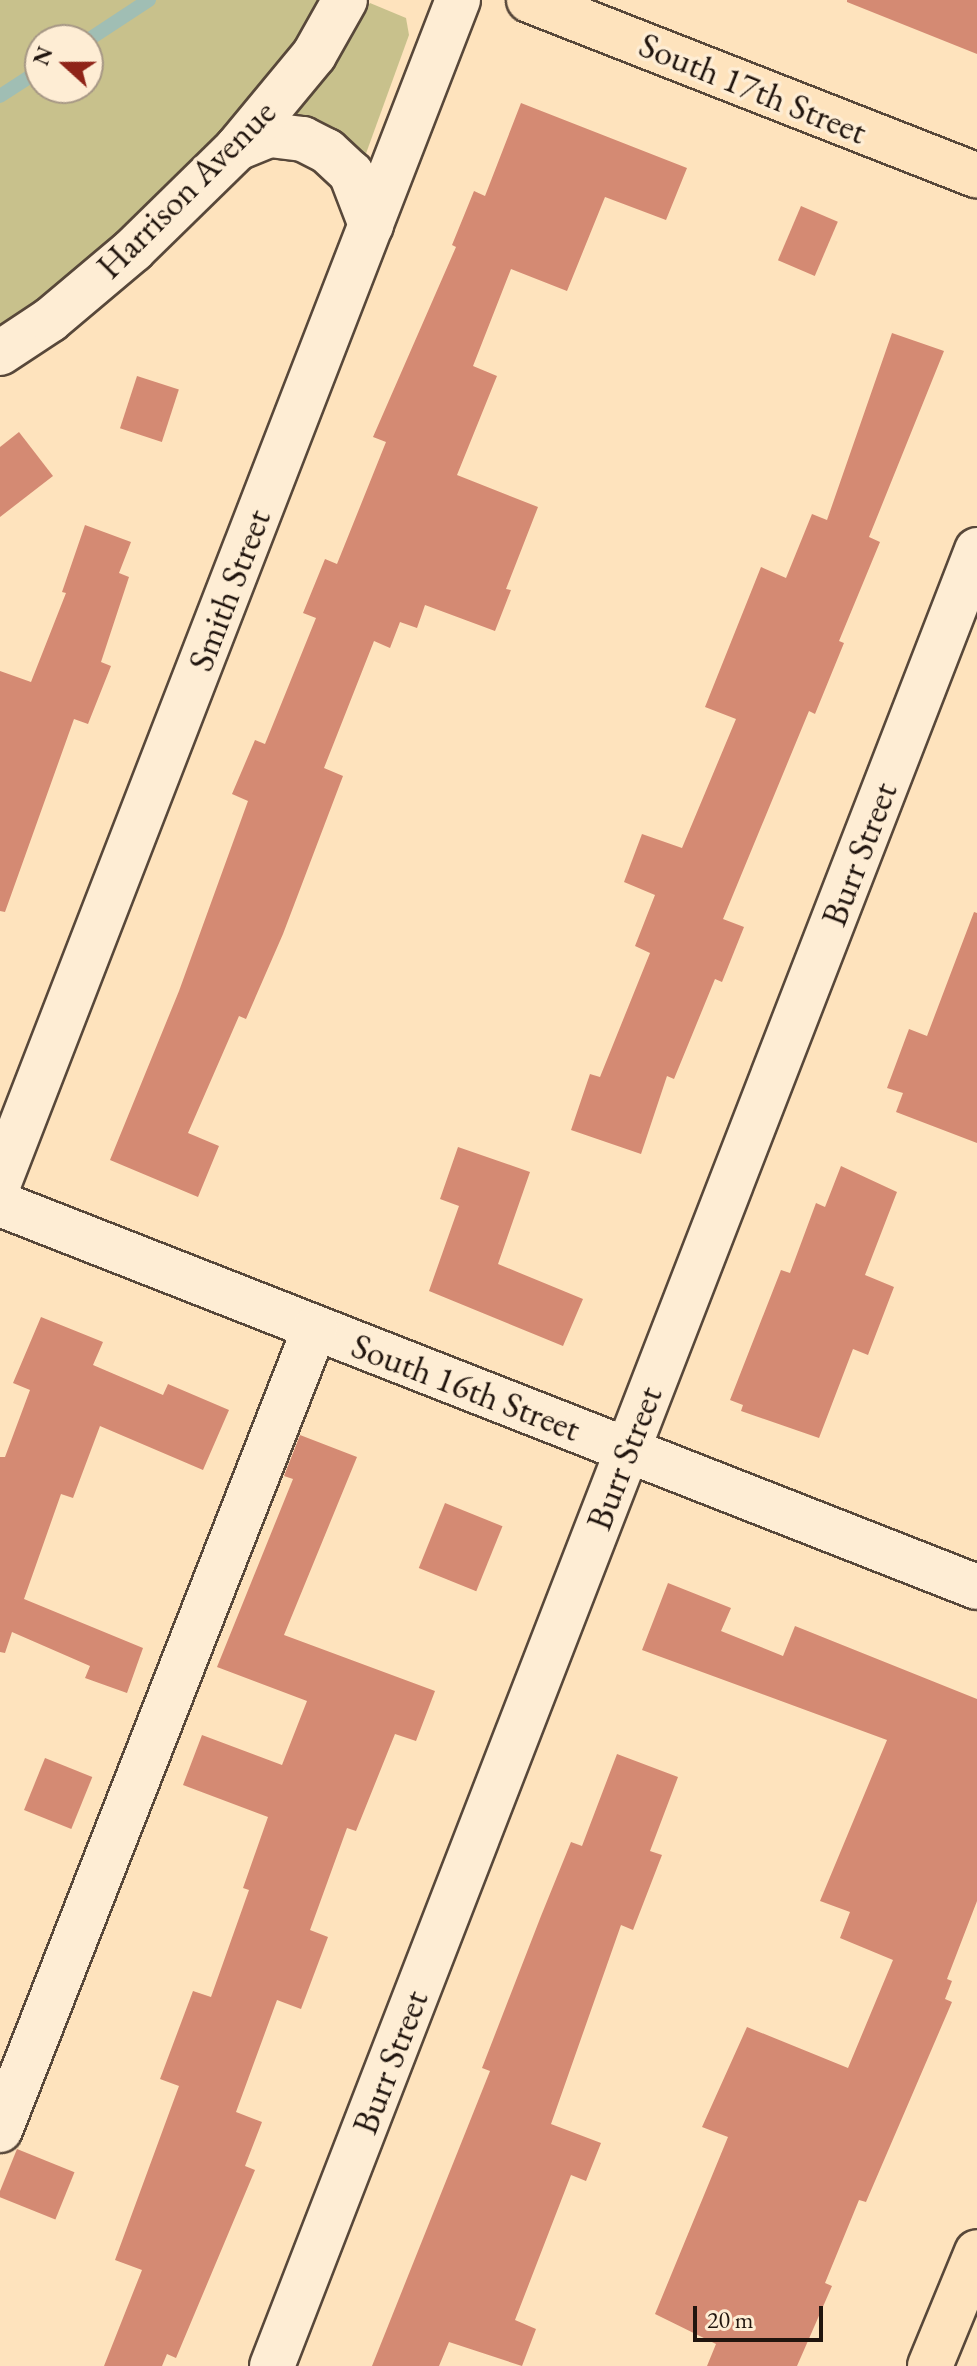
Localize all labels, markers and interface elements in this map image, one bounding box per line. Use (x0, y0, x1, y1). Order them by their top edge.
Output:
street label: South 17th Street (633, 23, 873, 153)
north arrow (24, 24, 104, 104)
text: N (26, 42, 60, 69)
street label: Harrison Avenue (88, 91, 284, 287)
street label: Smith Street (178, 503, 280, 677)
street label: Burr Street (812, 776, 906, 932)
street label: South 16th Street (346, 1324, 586, 1450)
street label: Burr Street (577, 1380, 671, 1536)
street label: Burr Street (343, 1984, 437, 2140)
scale bar (697, 2290, 827, 2340)
text: 20 m (707, 2304, 754, 2335)

